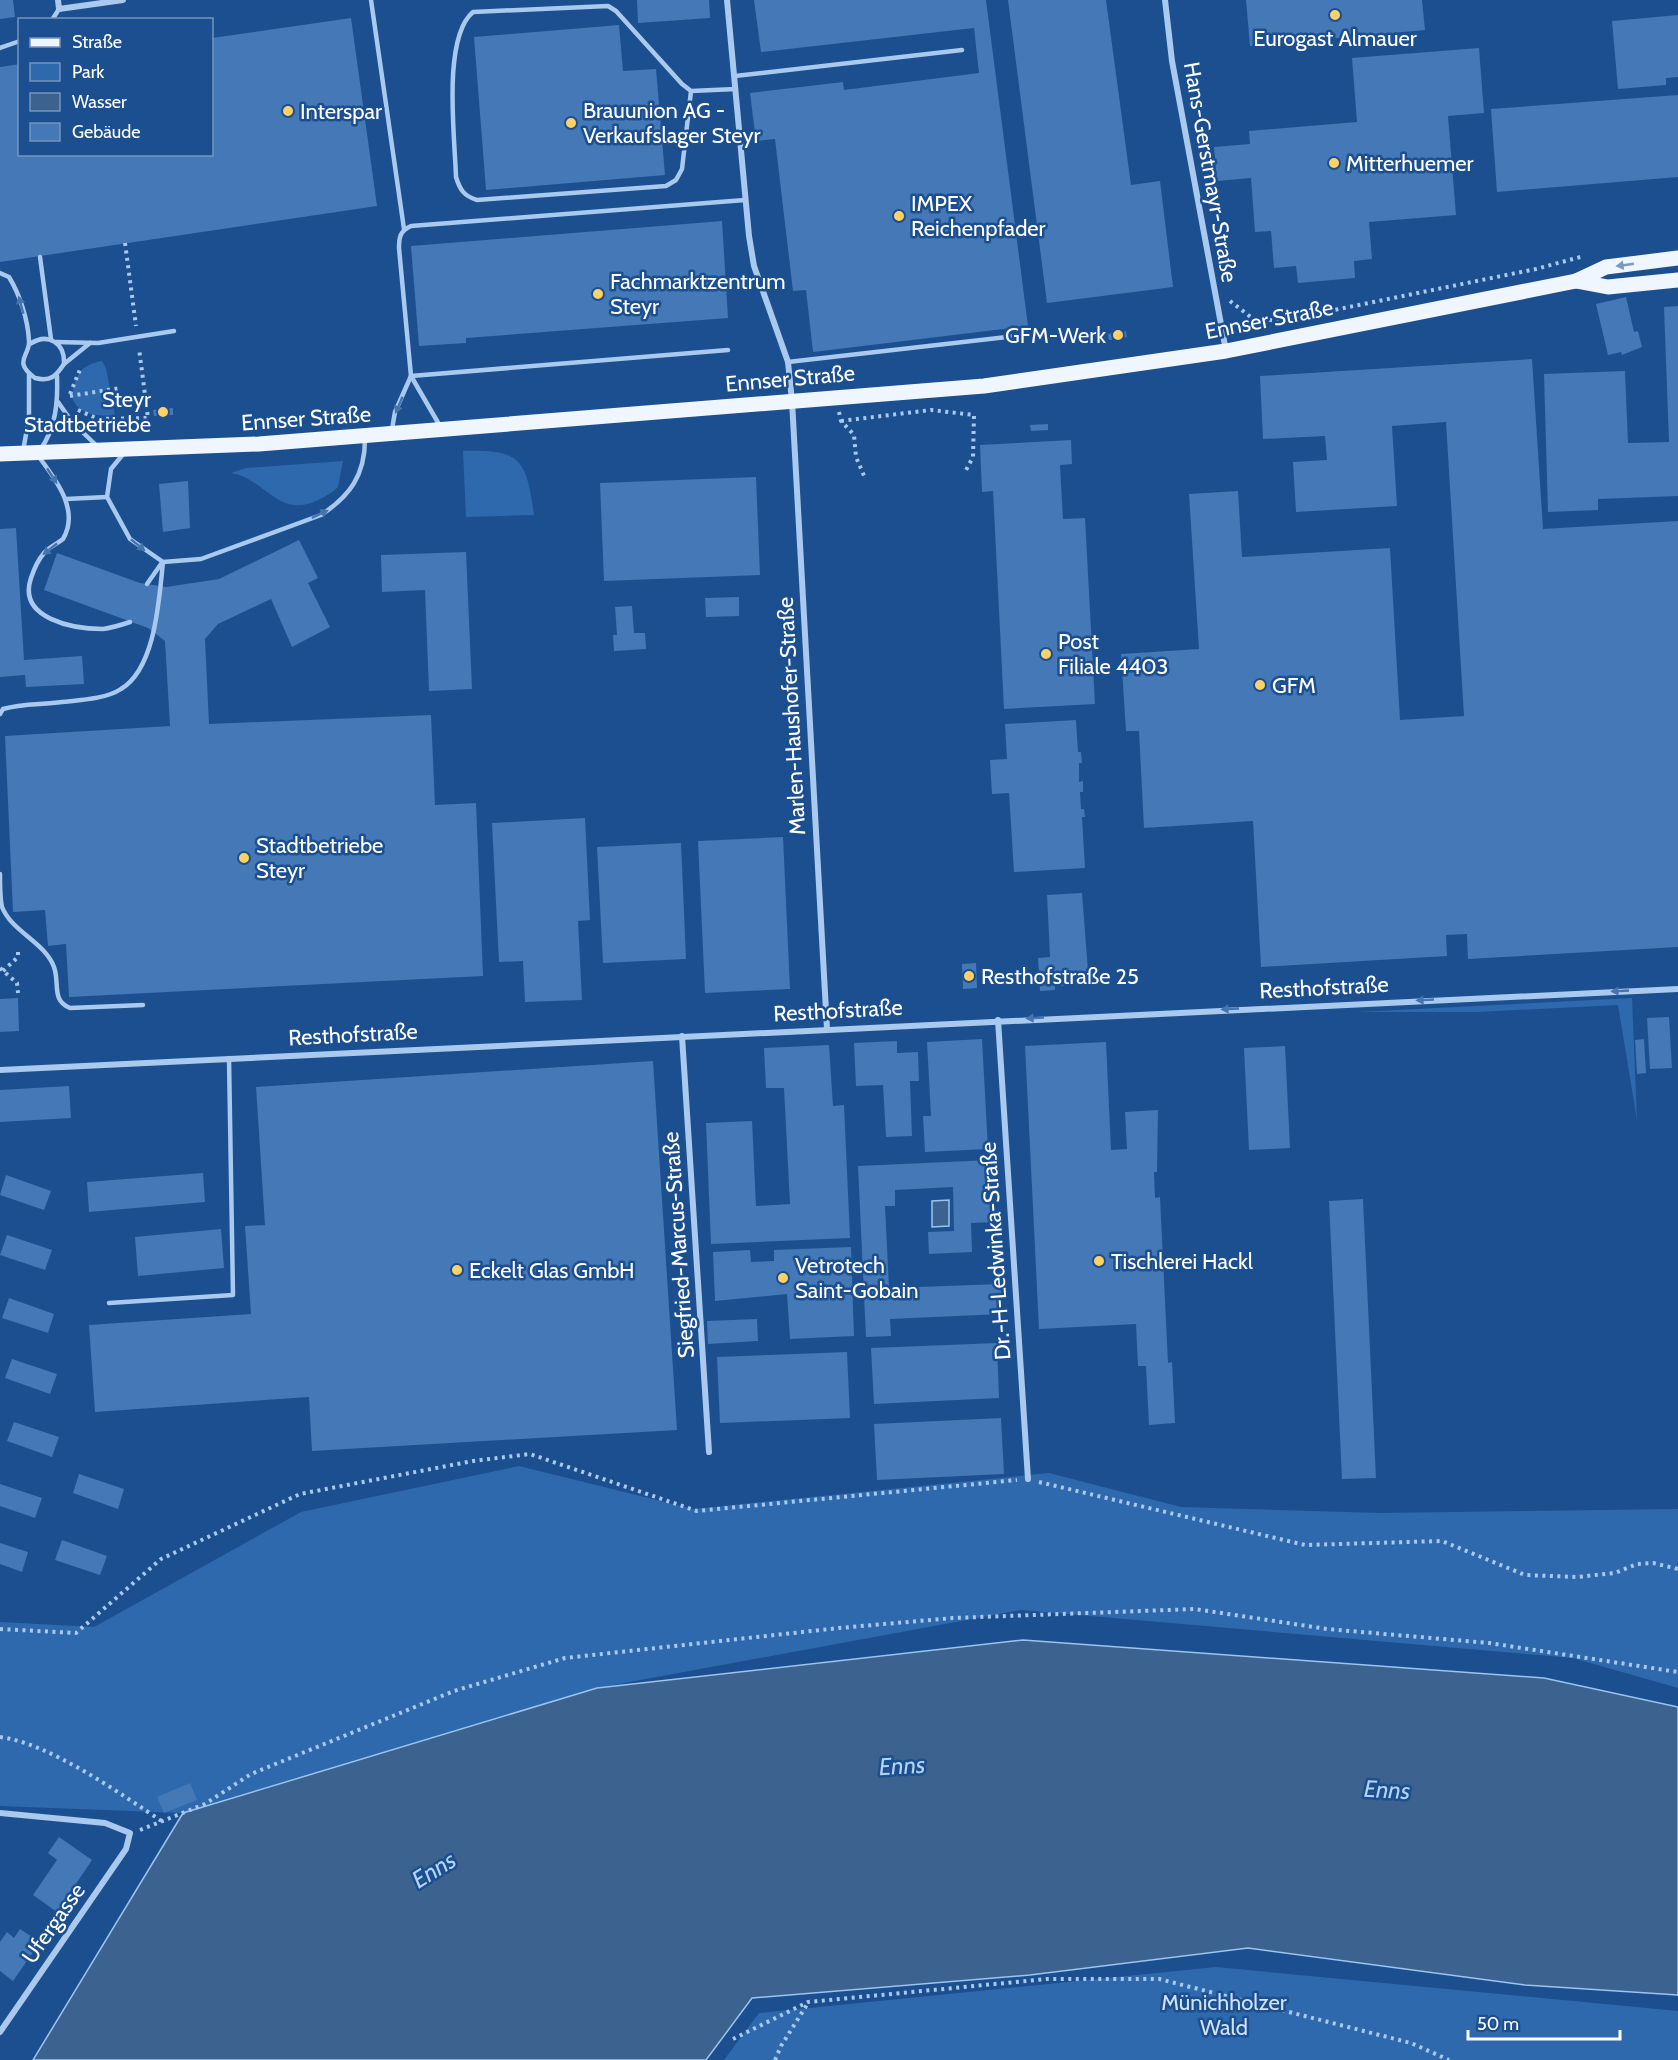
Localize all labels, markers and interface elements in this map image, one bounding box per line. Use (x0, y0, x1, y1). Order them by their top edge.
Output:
marker: Eurogast Almauer (1328, 8, 1342, 22)
legend (18, 18, 213, 156)
place label: Eurogast Almauer (1253, 25, 1417, 52)
text: Straße (72, 31, 122, 53)
street label: Hans-Gerstmayr-Straße (1178, 60, 1243, 284)
text: Park (72, 61, 105, 83)
text: Wasser (72, 91, 127, 113)
place label: Brauunion AG - Verkaufslager Steyr (583, 97, 761, 149)
place label: Interspar (300, 98, 382, 125)
marker: Interspar (281, 104, 295, 118)
marker: Brauunion AG - Verkaufslager Steyr (564, 116, 578, 130)
text: Gebäude (72, 121, 141, 143)
place label: Mitterhuemer (1346, 150, 1474, 177)
marker: Mitterhuemer (1327, 156, 1341, 170)
place label: IMPEX Reichenpfader (911, 190, 1046, 242)
marker: IMPEX Reichenpfader (892, 209, 906, 223)
one-way arrow (1616, 260, 1635, 269)
place label: Fachmarktzentrum Steyr (610, 268, 786, 320)
marker: Fachmarktzentrum Steyr (591, 287, 605, 301)
street label: Ennser Straße (1203, 294, 1335, 345)
one-way arrow (15, 295, 25, 314)
place label: GFM-Werk (1005, 322, 1106, 349)
marker: GFM-Werk (1111, 328, 1125, 342)
street label: Ennser Straße (724, 359, 856, 398)
place label: Steyr Stadtbetriebe (24, 386, 151, 438)
one-way arrow (394, 396, 404, 414)
street label: Ennser Straße (240, 400, 372, 437)
marker: Steyr Stadtbetriebe (156, 405, 170, 419)
one-way arrow (46, 468, 57, 484)
one-way arrow (311, 510, 328, 519)
one-way arrow (130, 539, 146, 552)
one-way arrow (42, 543, 58, 556)
street label: Marlen-Haushofer-Straße (772, 596, 811, 836)
place label: Post Filiale 4403 (1058, 628, 1168, 680)
marker: Post Filiale 4403 (1039, 647, 1053, 661)
place label: GFM (1272, 672, 1316, 699)
marker: GFM (1253, 678, 1267, 692)
place label: Stadtbetriebe Steyr (256, 832, 383, 884)
marker: Stadtbetriebe Steyr (237, 851, 251, 865)
place label: Resthofstraße 25 (981, 963, 1139, 990)
marker: Resthofstraße 25 (962, 969, 976, 983)
street label: Resthofstraße (1259, 971, 1389, 1004)
one-way arrow (1610, 987, 1629, 996)
street label: Resthofstraße (773, 994, 903, 1027)
one-way arrow (1415, 996, 1434, 1005)
one-way arrow (1220, 1005, 1239, 1014)
one-way arrow (1026, 1014, 1045, 1023)
street label: Resthofstraße (288, 1018, 418, 1051)
street label: Siegfried-Marcus-Straße (657, 1131, 700, 1359)
street label: Dr.-H-Ledwinka-Straße (974, 1141, 1017, 1361)
place label: Tischlerei Hackl (1111, 1248, 1254, 1275)
place label: Vetrotech Saint-Gobain (795, 1252, 918, 1304)
marker: Tischlerei Hackl (1092, 1254, 1106, 1268)
place label: Eckelt Glas GmbH (469, 1257, 635, 1284)
marker: Eckelt Glas GmbH (450, 1263, 464, 1277)
marker: Vetrotech Saint-Gobain (776, 1271, 790, 1285)
water label: Enns (878, 1750, 926, 1781)
water label: Enns (1363, 1774, 1411, 1805)
water label: Enns (406, 1845, 461, 1894)
street label: Ufergasse (16, 1878, 91, 1969)
park label: Münichholzer Wald (1161, 1989, 1287, 2041)
scale bar (1468, 2003, 1620, 2041)
text: 50 m (1477, 2013, 1519, 2035)

